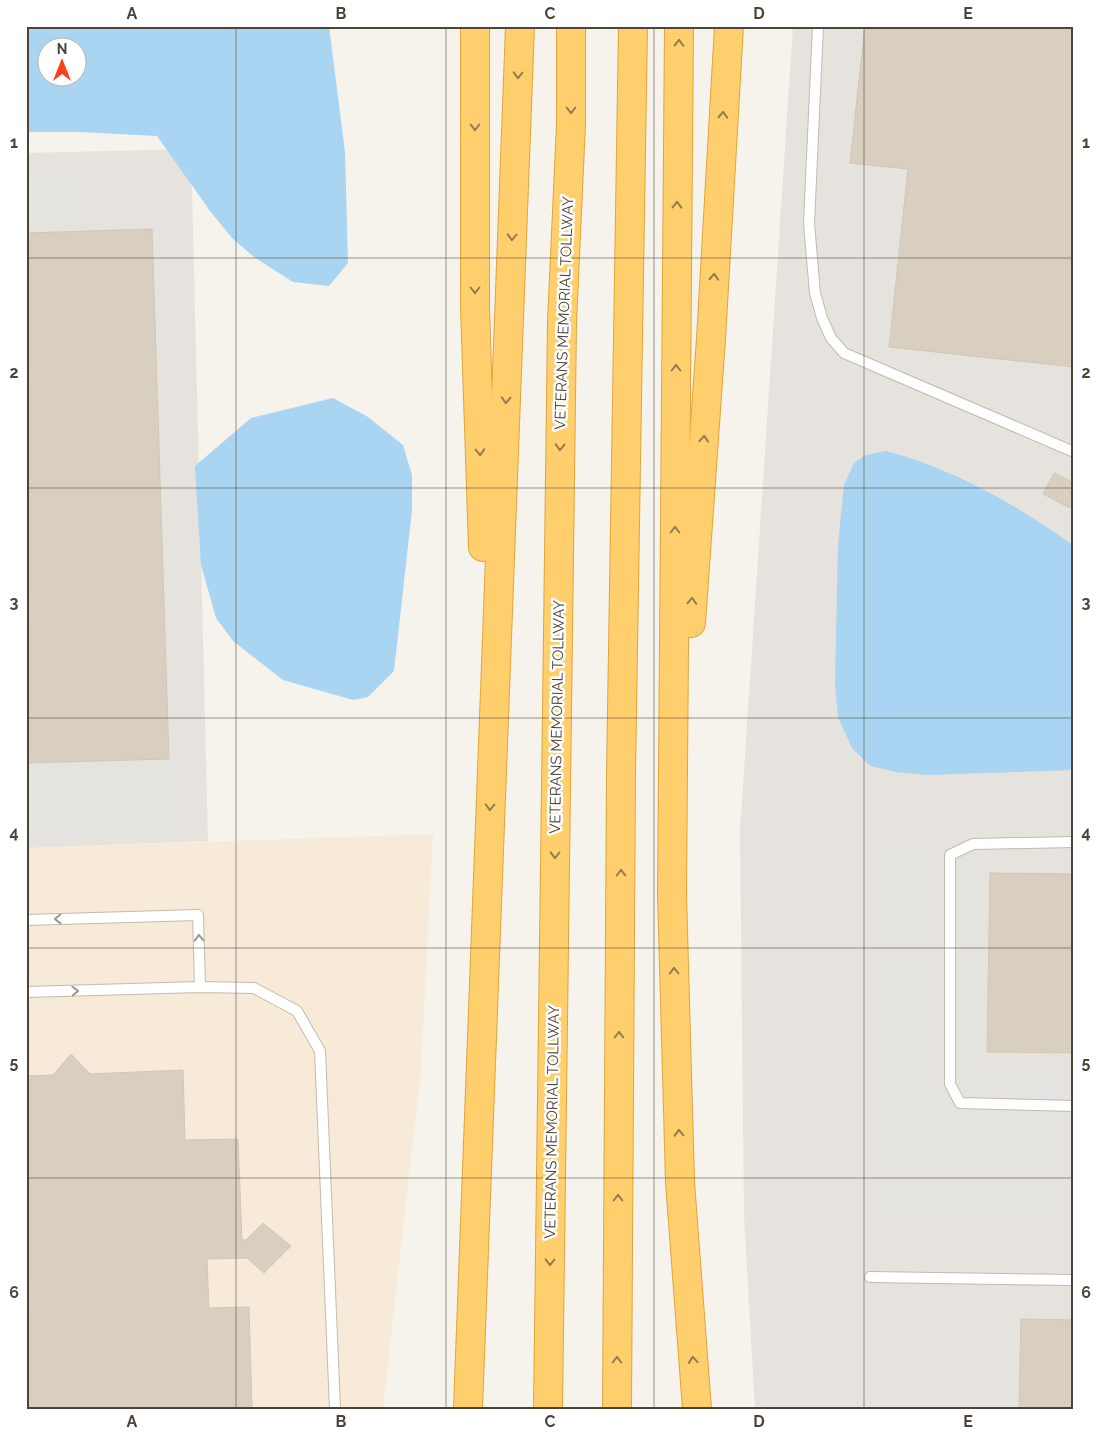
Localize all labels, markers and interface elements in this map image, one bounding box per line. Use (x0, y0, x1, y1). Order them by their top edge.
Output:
text: A (127, 4, 138, 23)
text: B (336, 4, 347, 23)
text: C (545, 4, 556, 23)
text: D (753, 4, 765, 23)
text: E (963, 4, 973, 23)
north arrow (38, 38, 88, 88)
one-way arrow (674, 39, 684, 46)
text: N (57, 41, 67, 57)
one-way arrow (513, 72, 523, 79)
one-way arrow (566, 106, 576, 114)
one-way arrow (718, 110, 729, 118)
one-way arrow (470, 124, 480, 132)
text: 1 (10, 133, 18, 152)
text: 1 (1082, 133, 1090, 152)
street label: VETERANS MEMORIAL TOLLWAY (551, 196, 577, 430)
one-way arrow (672, 201, 682, 209)
one-way arrow (506, 234, 517, 242)
one-way arrow (709, 273, 720, 281)
one-way arrow (470, 286, 480, 294)
text: 2 (9, 363, 19, 382)
text: 2 (1081, 363, 1091, 382)
one-way arrow (671, 364, 681, 372)
one-way arrow (500, 396, 511, 404)
one-way arrow (698, 435, 709, 443)
one-way arrow (555, 444, 566, 452)
one-way arrow (475, 449, 485, 457)
one-way arrow (670, 526, 680, 534)
text: 3 (10, 593, 19, 612)
text: 3 (1082, 593, 1091, 612)
one-way arrow (687, 597, 698, 605)
street label: VETERANS MEMORIAL TOLLWAY (546, 600, 568, 834)
one-way arrow (485, 804, 495, 811)
text: 4 (9, 823, 19, 842)
text: 4 (1081, 823, 1091, 842)
one-way arrow (550, 852, 560, 859)
one-way arrow (616, 868, 626, 876)
one-way arrow (54, 914, 62, 924)
one-way arrow (193, 934, 204, 942)
one-way arrow (669, 967, 680, 975)
one-way arrow (71, 985, 79, 996)
street label: VETERANS MEMORIAL TOLLWAY (541, 1005, 563, 1239)
one-way arrow (614, 1031, 624, 1038)
text: 5 (10, 1053, 19, 1072)
text: 5 (1082, 1053, 1091, 1072)
one-way arrow (674, 1129, 684, 1137)
one-way arrow (613, 1193, 623, 1201)
one-way arrow (545, 1258, 555, 1266)
text: 6 (9, 1283, 19, 1302)
text: 6 (1081, 1283, 1091, 1302)
one-way arrow (612, 1356, 622, 1364)
one-way arrow (687, 1356, 698, 1364)
text: A (127, 1412, 138, 1431)
text: B (336, 1412, 347, 1431)
text: C (545, 1412, 556, 1431)
text: D (753, 1412, 765, 1431)
text: E (963, 1412, 973, 1431)

